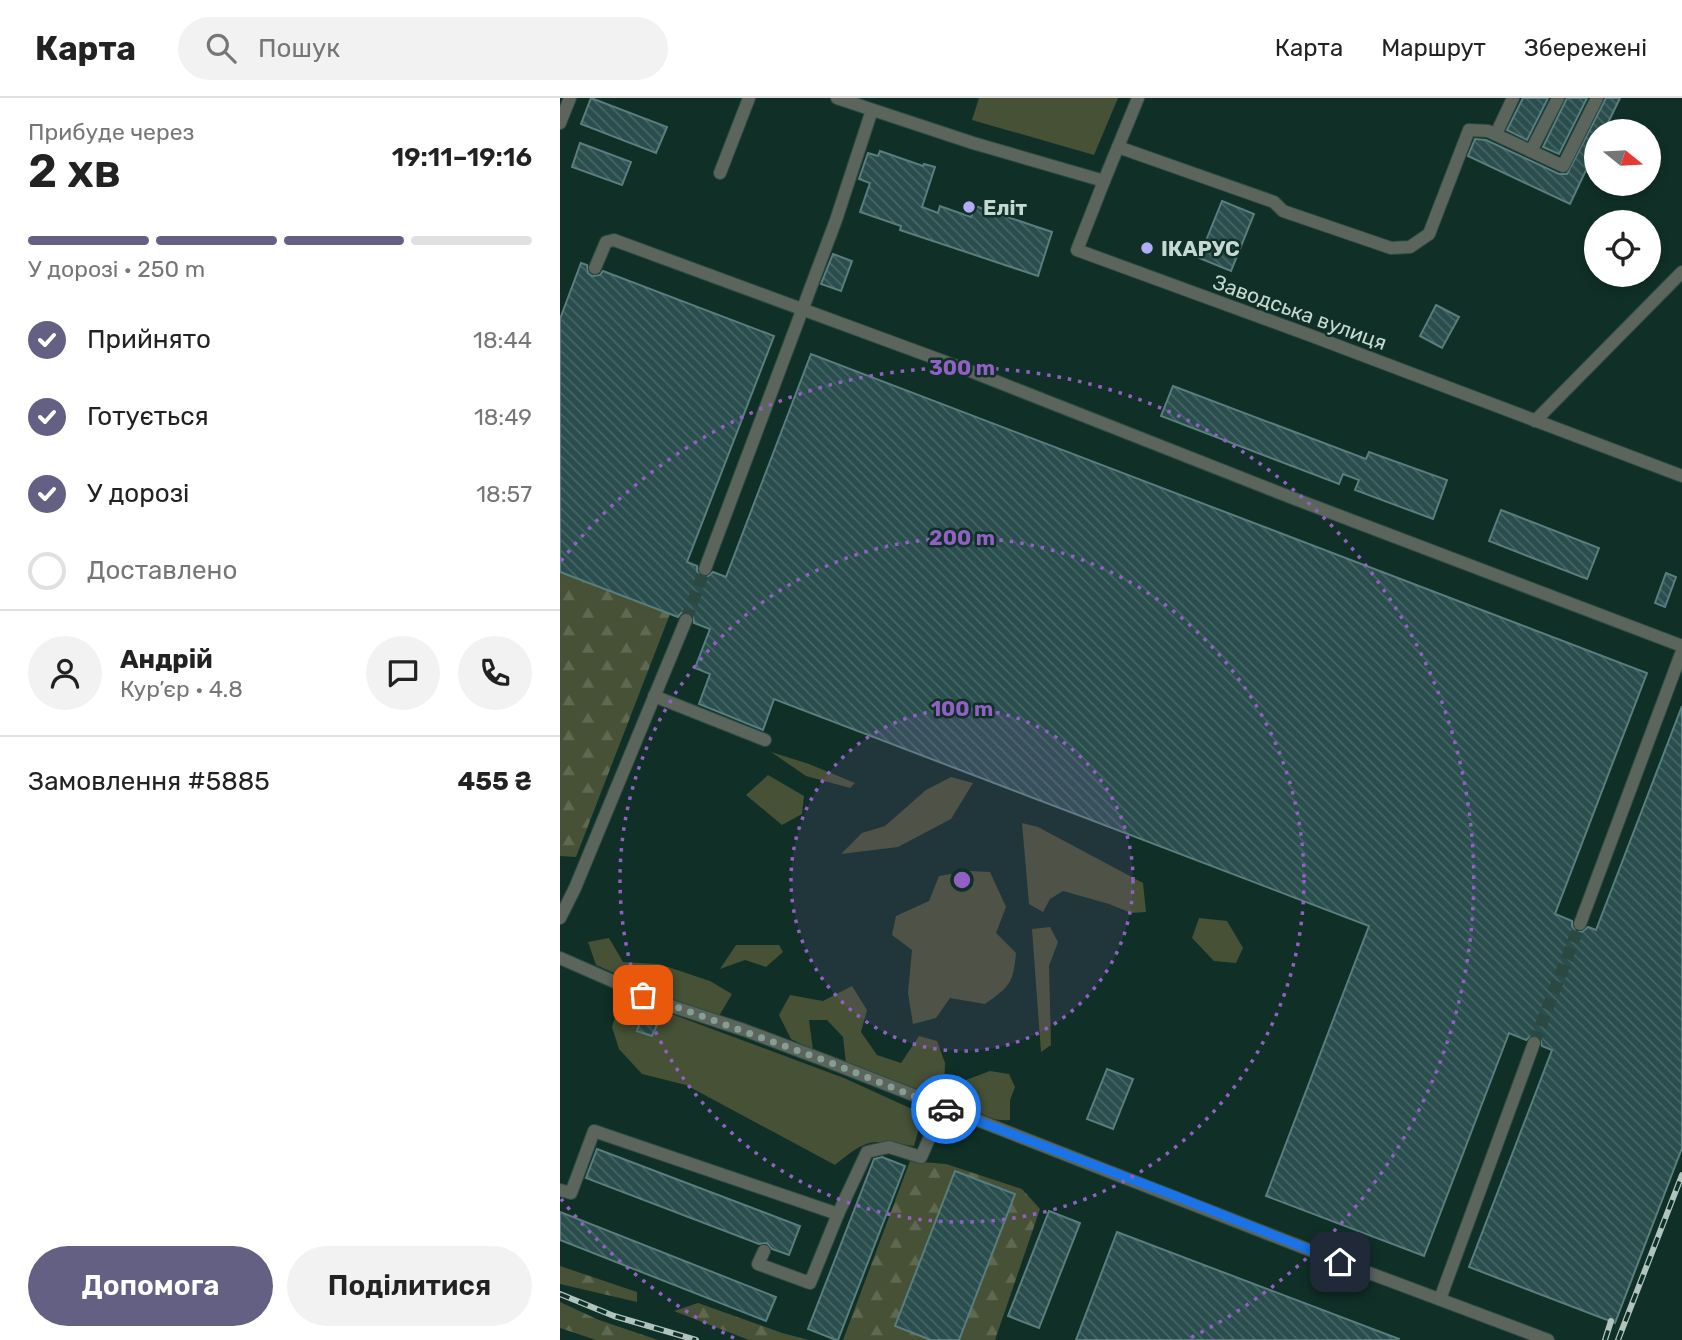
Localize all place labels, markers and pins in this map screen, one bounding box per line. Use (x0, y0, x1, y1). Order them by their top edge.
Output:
place label: Еліт (983, 195, 1028, 220)
marker: Еліт (961, 199, 977, 215)
place label: ІКАРУС (1161, 236, 1240, 261)
marker: ІКАРУС (1139, 240, 1155, 256)
centre of rings (950, 868, 974, 892)
pin (613, 965, 673, 1025)
pin (1310, 1232, 1370, 1292)

